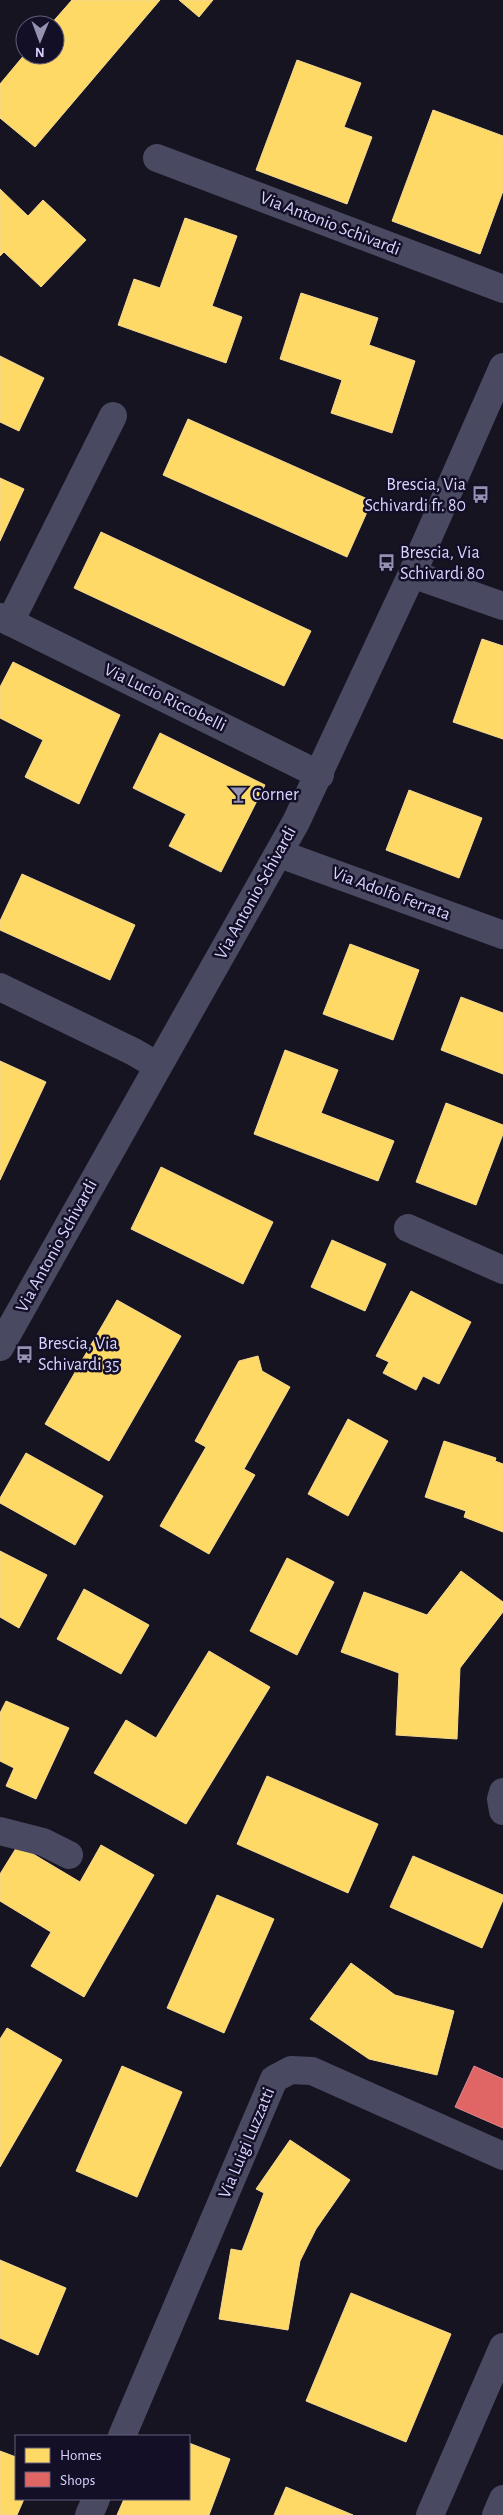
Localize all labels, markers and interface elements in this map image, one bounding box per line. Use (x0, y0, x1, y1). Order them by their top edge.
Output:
north arrow (15, 15, 65, 65)
text: N (35, 45, 45, 59)
street label: Via Antonio Schivardi (257, 189, 403, 259)
place label: Brescia, Via Schivardi fr. 80 (364, 476, 466, 515)
bus stop icon: Brescia, Via Schivardi fr. 80 (470, 485, 490, 505)
place label: Brescia, Via Schivardi 80 (400, 544, 485, 583)
bus stop icon: Brescia, Via Schivardi 80 (376, 553, 396, 573)
street label: Via Lucio Riccobelli (101, 661, 229, 735)
bar icon: Corner (228, 785, 248, 805)
place label: Corner (252, 786, 299, 804)
street label: Via Antonio Schivardi (212, 824, 300, 962)
street label: Via Adolfo Ferrata (329, 864, 453, 924)
street label: Via Antonio Schivardi (13, 1177, 101, 1315)
place label: Brescia, Via Schivardi 35 (38, 1335, 120, 1374)
bus stop icon: Brescia, Via Schivardi 35 (14, 1344, 34, 1364)
street label: Via Luigi Luzzatti (216, 2085, 278, 2201)
legend (15, 2435, 190, 2500)
text: Homes (60, 2448, 102, 2463)
text: Shops (60, 2473, 95, 2488)

